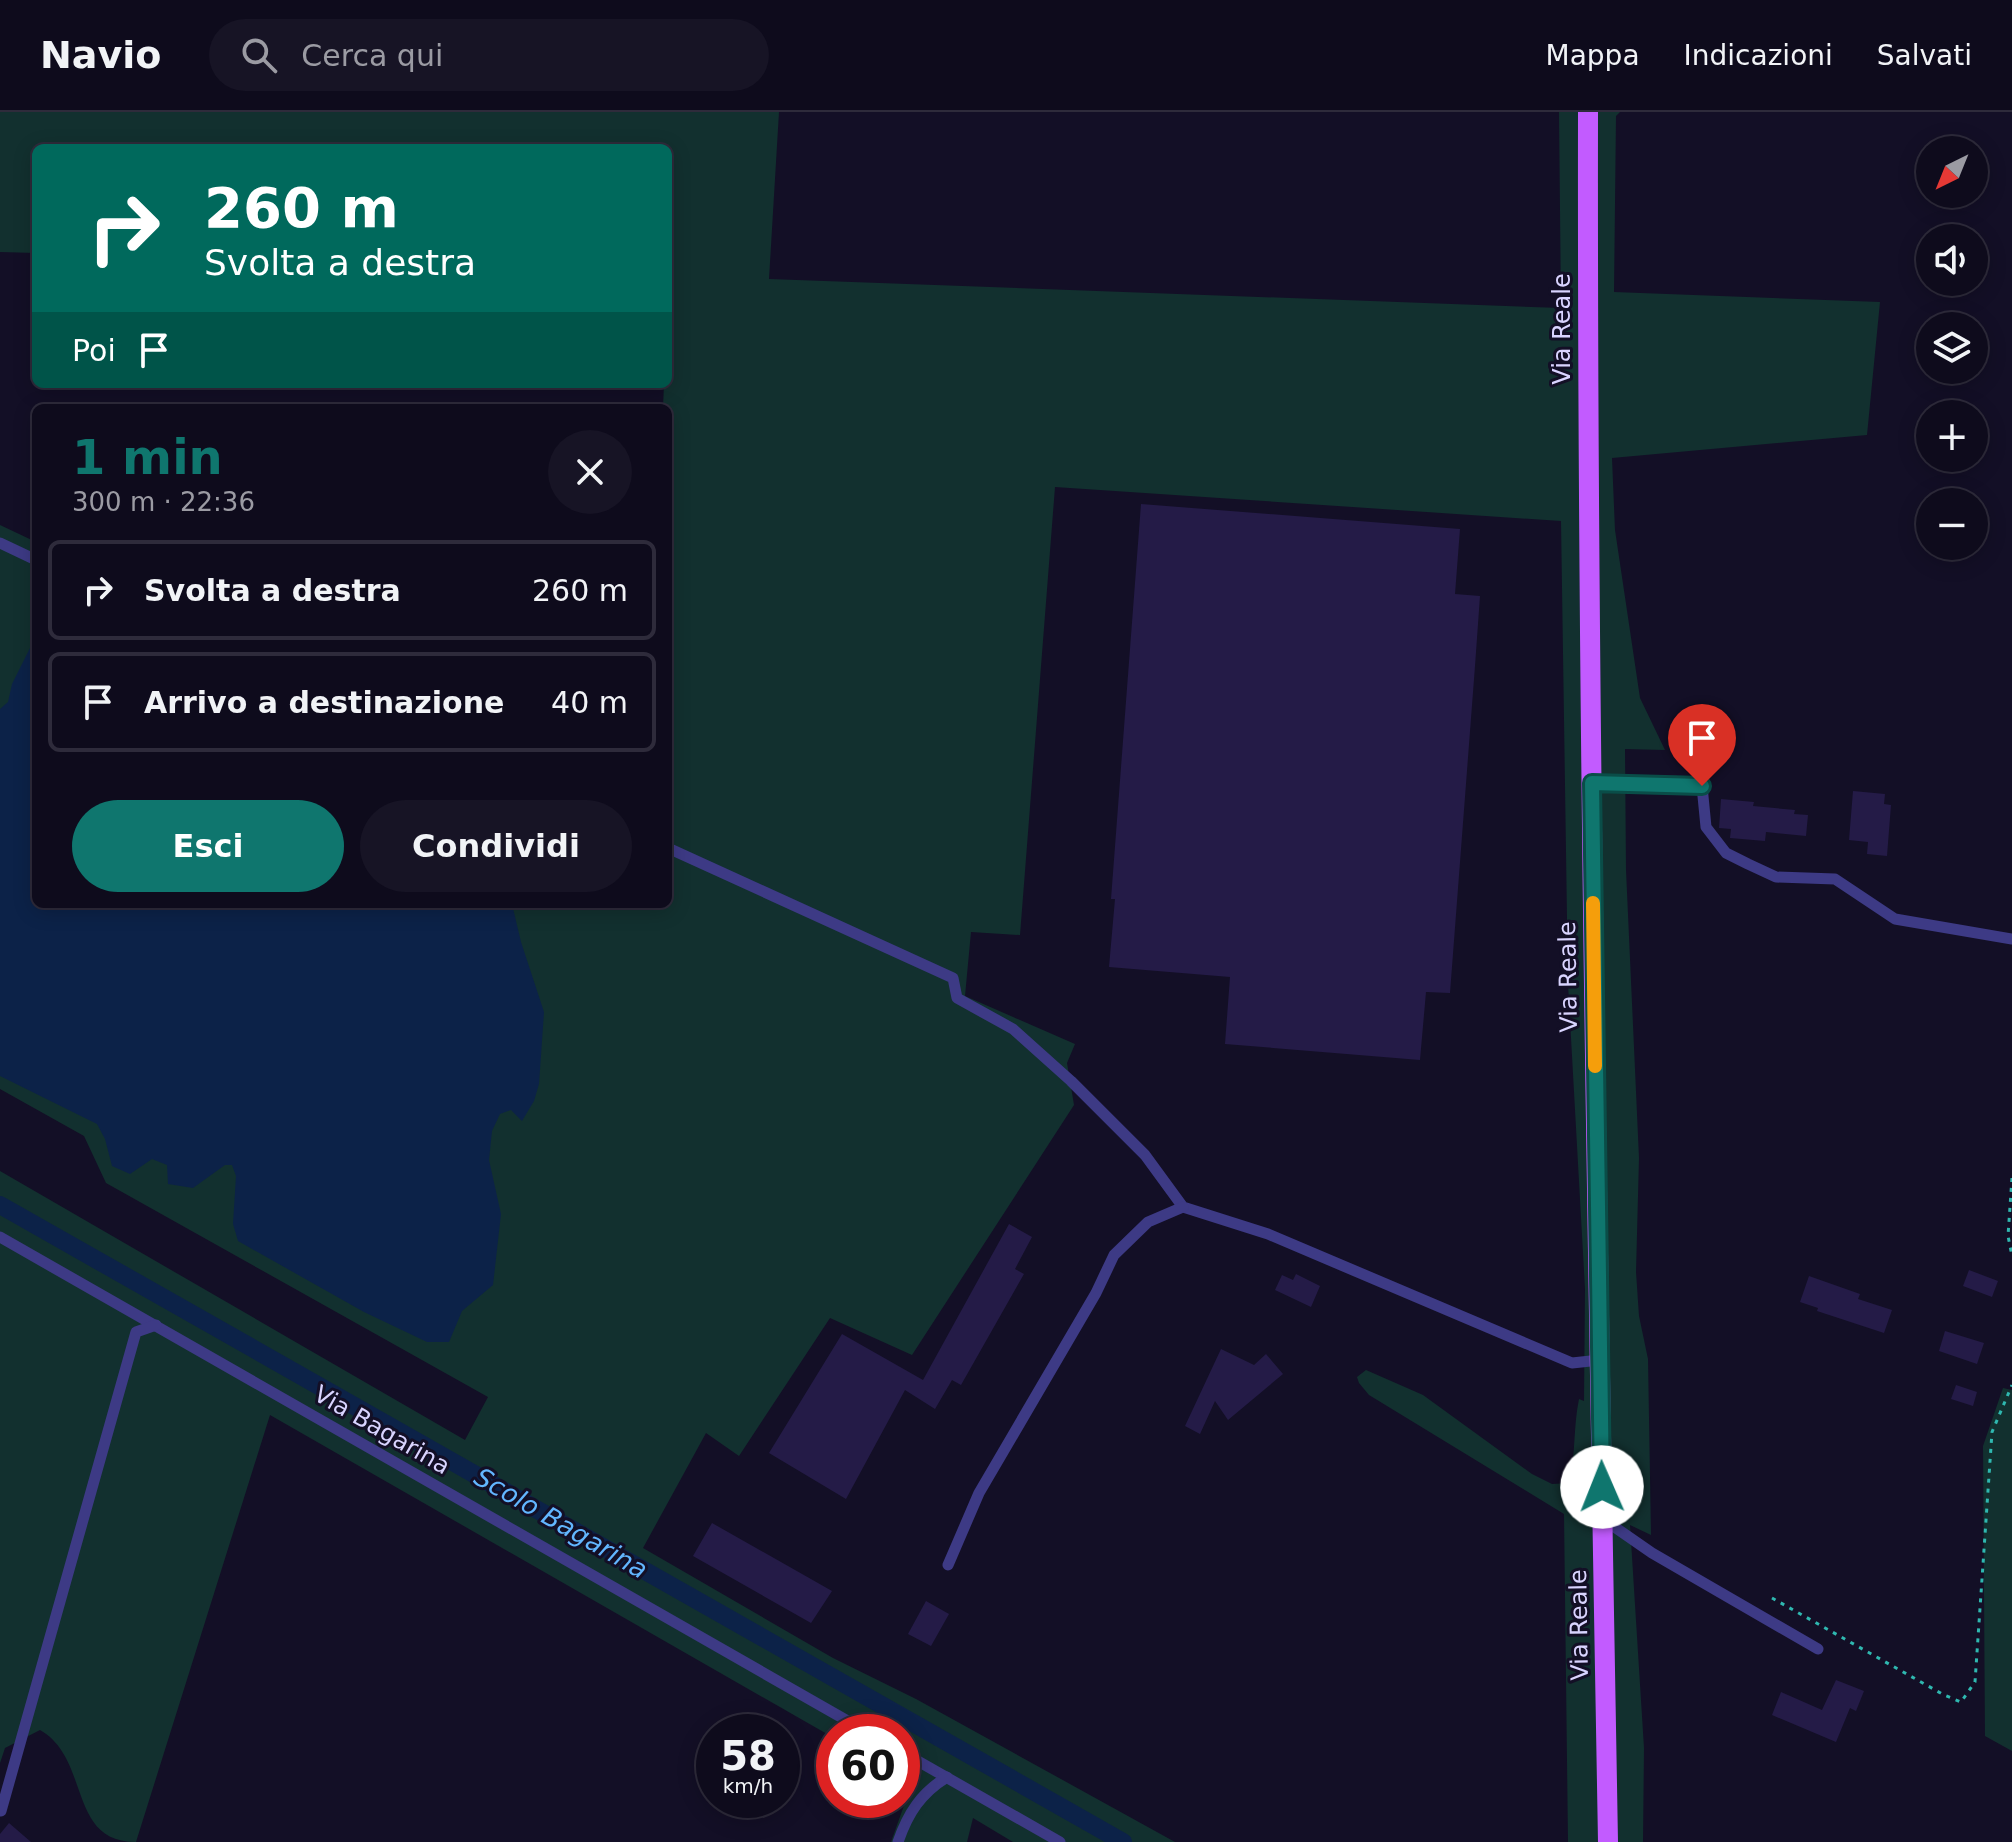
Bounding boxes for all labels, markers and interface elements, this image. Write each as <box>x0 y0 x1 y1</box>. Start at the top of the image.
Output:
search box <box>209 19 769 91</box>
text: Navio <box>40 33 161 77</box>
icon: search <box>237 33 281 77</box>
text: Cerca qui <box>301 38 443 73</box>
text: Mappa <box>1546 39 1640 72</box>
text: Indicazioni <box>1684 39 1833 72</box>
text: Salvati <box>1877 39 1972 72</box>
north arrow <box>1916 136 1988 208</box>
map controls <box>1916 136 1988 560</box>
text: 260 m <box>204 175 399 240</box>
icon: right <box>72 176 176 280</box>
button: sound <box>1916 224 1988 296</box>
text: Svolta a destra <box>204 242 476 283</box>
street label: Via Reale <box>1548 273 1576 385</box>
button: layers <box>1916 312 1988 384</box>
icon: arrive <box>132 328 176 372</box>
text: Poi <box>72 333 116 368</box>
button: + <box>1916 400 1988 472</box>
text: 1 min <box>72 429 223 485</box>
button: close <box>548 430 632 514</box>
text: 300 m · 22:36 <box>72 487 255 517</box>
button: − <box>1916 488 1988 560</box>
icon: right <box>76 568 120 612</box>
text: Svolta a destra <box>144 573 401 608</box>
text: 260 m <box>532 573 628 608</box>
icon: arrive <box>76 680 120 724</box>
text: Arrivo a destinazione <box>144 685 504 720</box>
text: 40 m <box>551 685 628 720</box>
pin <box>1668 704 1736 786</box>
icon: arrive <box>1680 716 1724 760</box>
button: Esci <box>72 800 344 892</box>
button: Condividi <box>360 800 632 892</box>
street label: Via Reale <box>1553 921 1583 1033</box>
street label: Via Bagarina <box>309 1380 455 1480</box>
position arrow <box>1560 1445 1644 1529</box>
water label: Scolo Bagarina <box>469 1461 653 1585</box>
street label: Via Reale <box>1564 1569 1594 1681</box>
speed limit sign: 60 <box>816 1714 920 1818</box>
text: 58 <box>720 1733 776 1779</box>
text: km/h <box>723 1774 773 1798</box>

